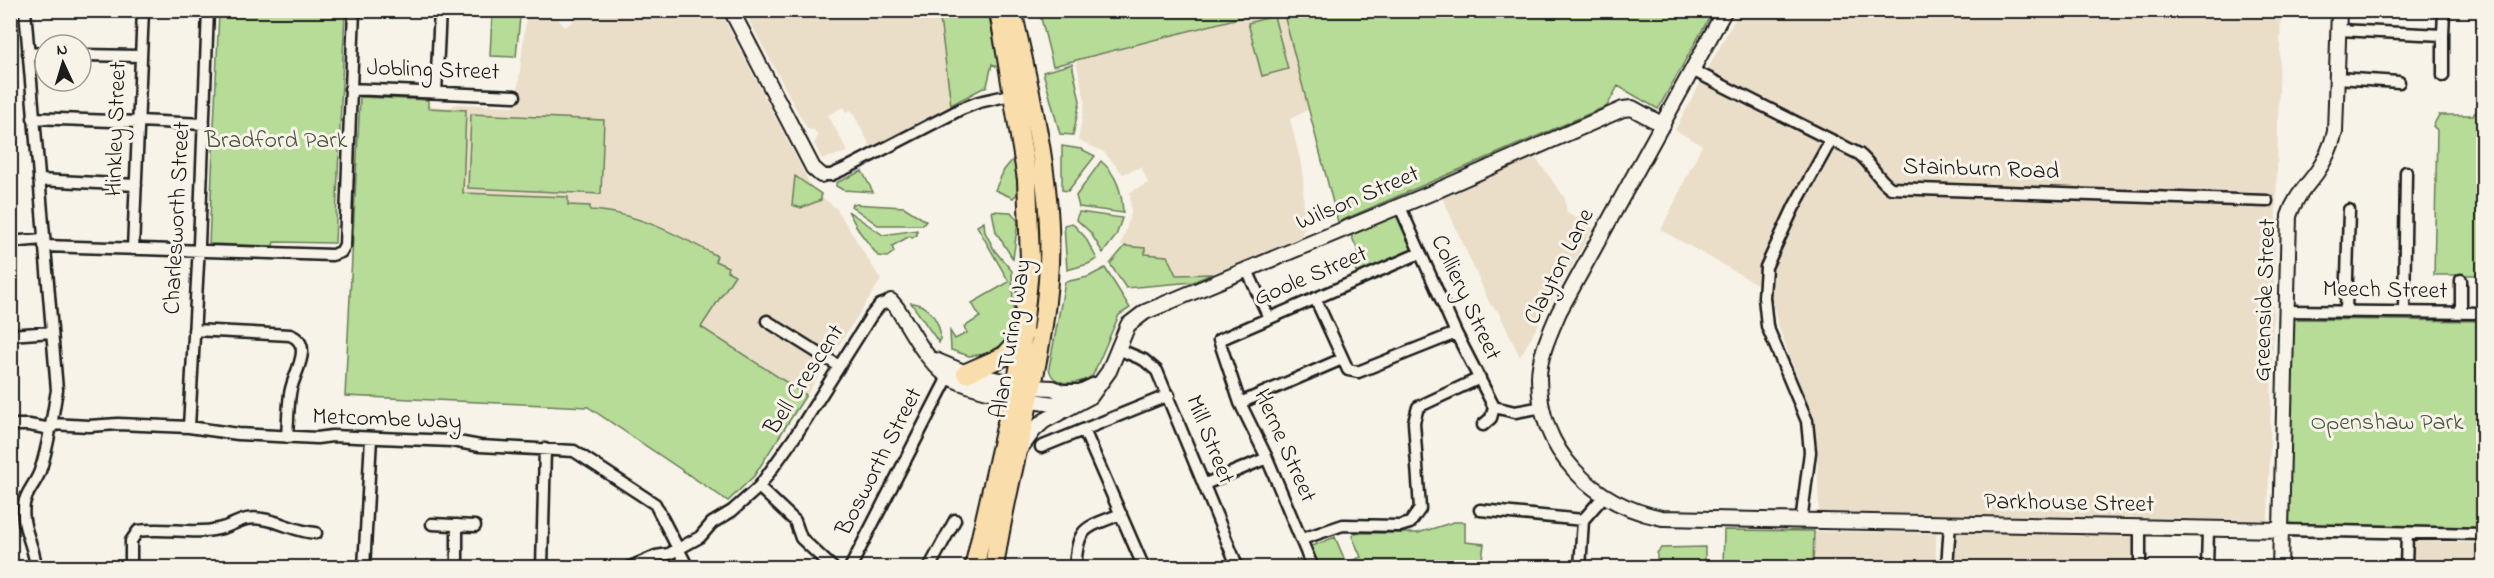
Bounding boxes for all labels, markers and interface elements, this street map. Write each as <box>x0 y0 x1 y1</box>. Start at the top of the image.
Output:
north arrow <box>33 33 93 93</box>
text: N <box>56 38 69 62</box>
street label: Jobling Street <box>366 51 500 91</box>
street label: Hinkley Street <box>97 61 138 197</box>
street label: Charlesworth Street <box>155 121 201 315</box>
park label: Bradford Park <box>204 124 348 159</box>
street label: Stainburn Road <box>1902 150 2060 190</box>
street label: Wilson Street <box>1291 157 1425 241</box>
street label: Clayton Lane <box>1516 203 1605 332</box>
street label: Greenside Street <box>2246 218 2286 382</box>
street label: Colliery Street <box>1420 229 1509 367</box>
street label: Goole Street <box>1249 237 1373 317</box>
street label: Alan Turing Way <box>982 257 1043 421</box>
street label: Meech Street <box>2322 272 2448 310</box>
street label: Bell Crescent <box>756 318 854 443</box>
street label: Bosworth Street <box>827 382 932 543</box>
street label: Herne Street <box>1243 384 1325 508</box>
street label: Mill Street <box>1175 390 1243 490</box>
street label: Metcombe Way <box>312 400 462 441</box>
park label: Openshaw Park <box>2310 406 2464 441</box>
street label: Parkhouse Street <box>1984 485 2154 523</box>

